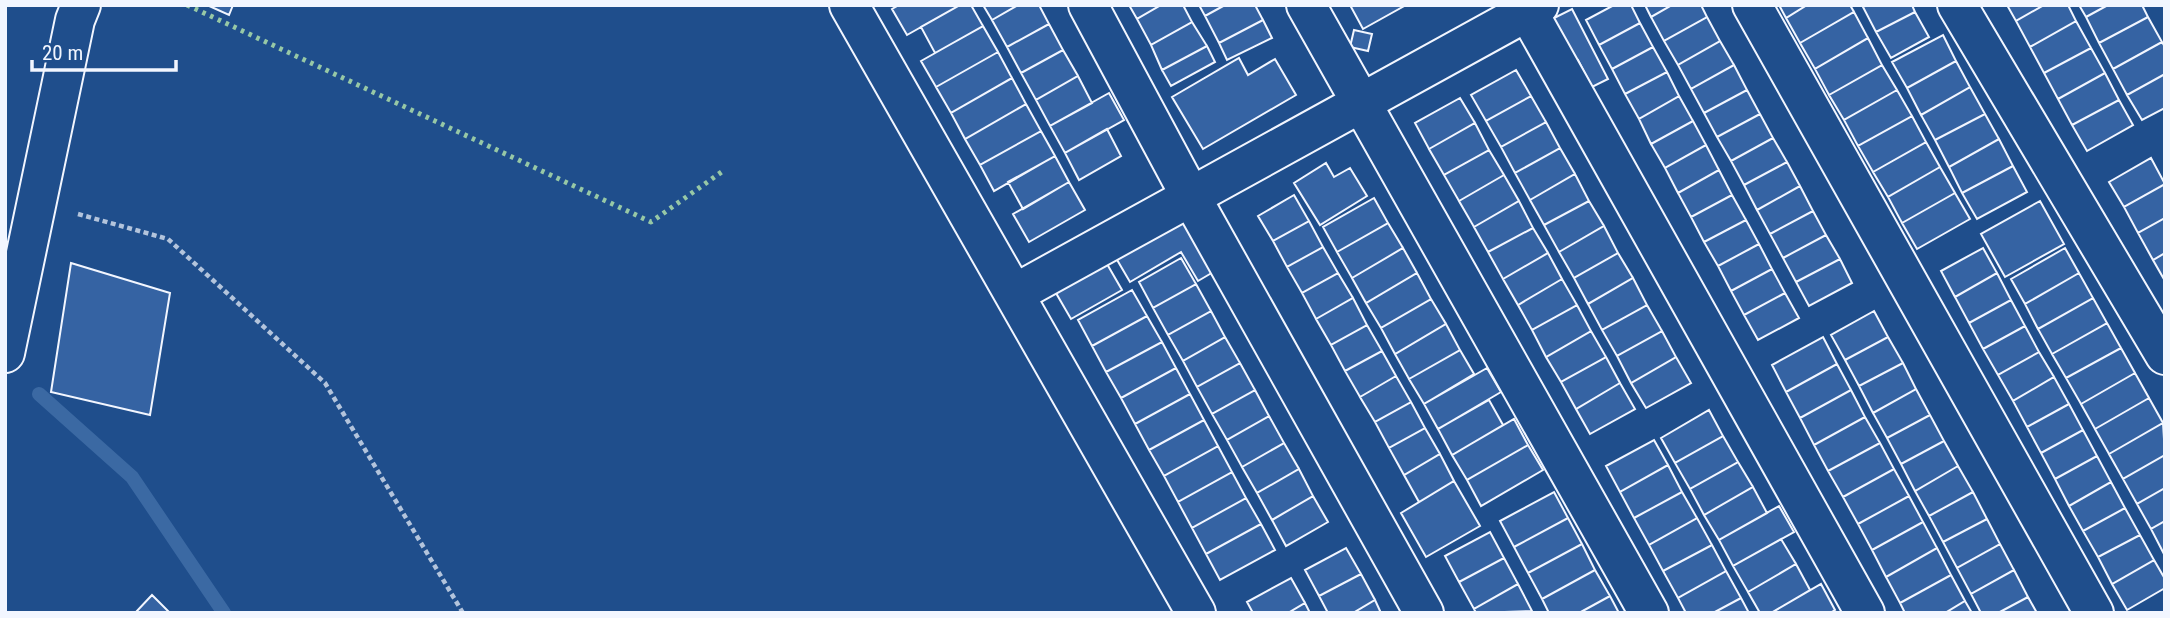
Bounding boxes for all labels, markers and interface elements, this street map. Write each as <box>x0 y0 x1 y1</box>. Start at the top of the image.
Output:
scale bar <box>32 28 175 72</box>
text: 20 m <box>42 41 83 65</box>

